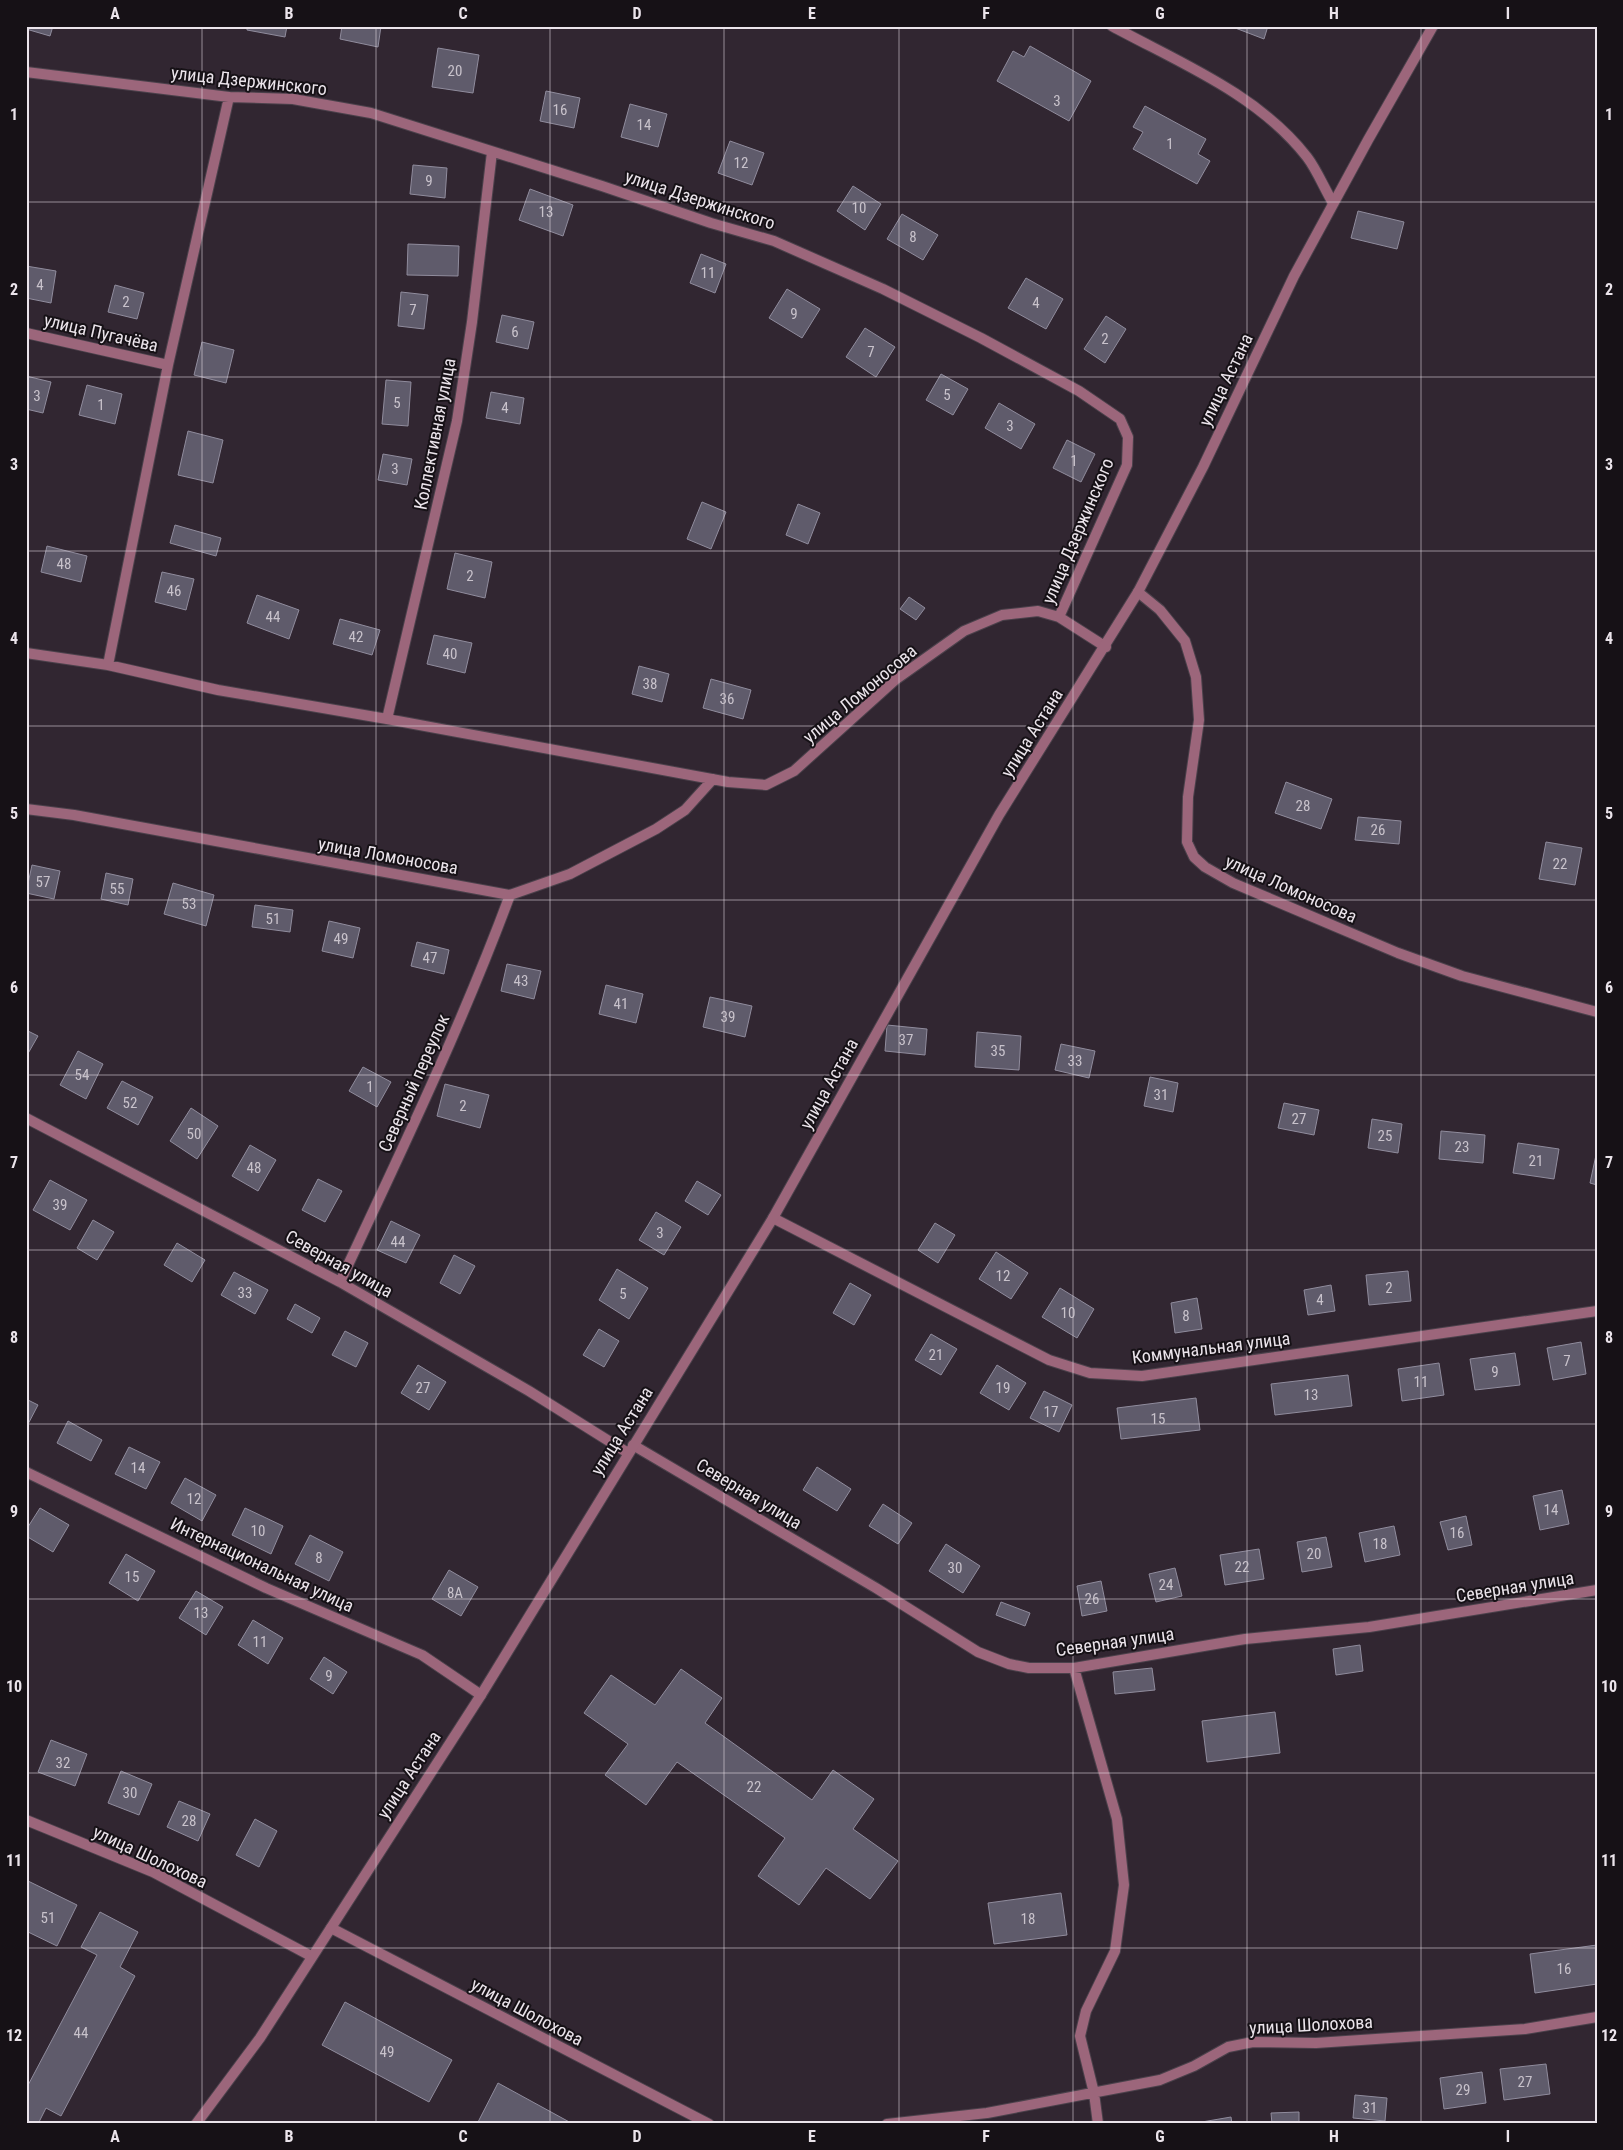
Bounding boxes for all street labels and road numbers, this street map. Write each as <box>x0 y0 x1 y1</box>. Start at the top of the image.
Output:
street label: улица Дзержинского <box>170 62 328 99</box>
street label: улица Дзержинского <box>623 165 778 234</box>
street label: улица Пугачёва <box>42 309 160 356</box>
street label: улица Астана <box>1194 330 1257 429</box>
street label: Коллективная улица <box>409 356 460 512</box>
street label: улица Дзержинского <box>1037 455 1118 607</box>
street label: улица Ломоносова <box>799 640 921 747</box>
street label: улица Астана <box>996 685 1067 781</box>
street label: улица Ломоносова <box>316 833 460 878</box>
street label: улица Ломоносова <box>1222 850 1360 927</box>
street label: Северный переулок <box>374 1010 453 1155</box>
street label: улица Астана <box>795 1035 862 1133</box>
street label: Северная улица <box>282 1225 396 1302</box>
street label: Коммунальная улица <box>1131 1327 1291 1368</box>
street label: улица Астана <box>586 1383 657 1479</box>
street label: Северная улица <box>693 1454 806 1533</box>
street label: Интернациональная улица <box>167 1513 357 1616</box>
street label: Северная улица <box>1454 1567 1575 1606</box>
street label: Северная улица <box>1054 1623 1175 1660</box>
street label: улица Астана <box>372 1727 445 1823</box>
street label: улица Шолохова <box>90 1821 211 1892</box>
street label: улица Шолохова <box>468 1973 587 2050</box>
street label: улица Шолохова <box>1249 2011 1373 2038</box>

